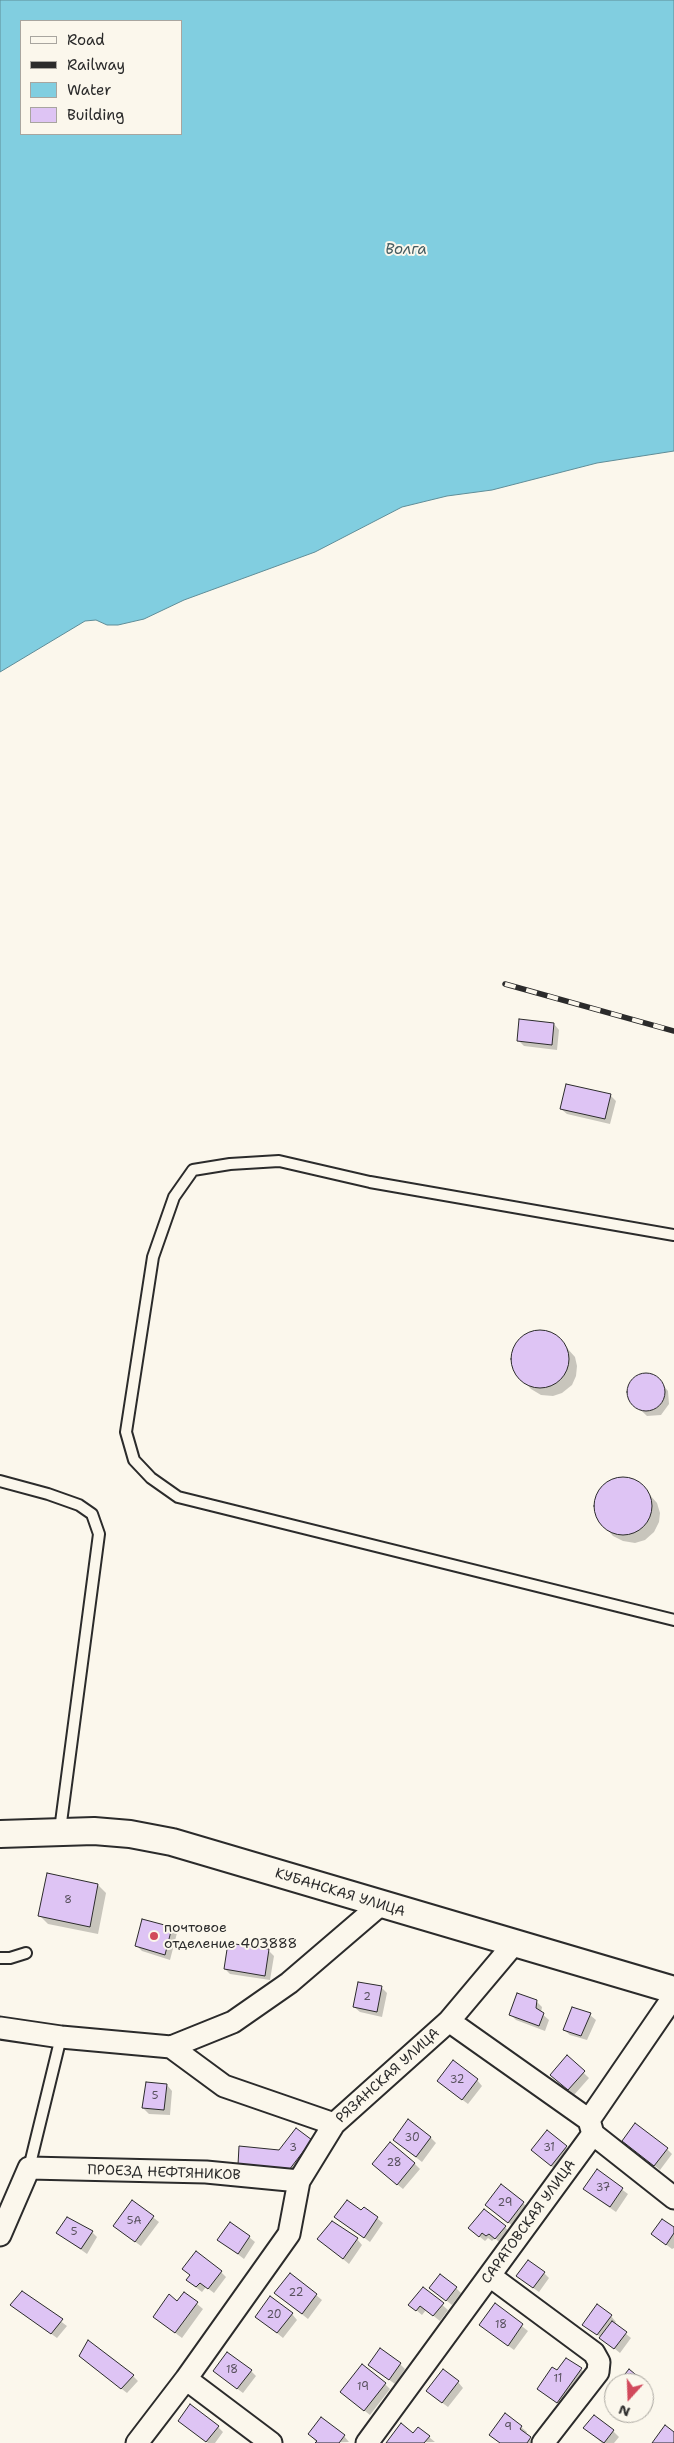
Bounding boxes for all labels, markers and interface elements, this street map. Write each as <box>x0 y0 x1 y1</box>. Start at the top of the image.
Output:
legend <box>20 20 182 135</box>
text: Road <box>67 30 105 50</box>
text: Railway <box>67 55 125 75</box>
text: Water <box>67 80 111 100</box>
text: Building <box>67 105 124 125</box>
water label: Волга <box>385 241 427 259</box>
street label: КУБАНСКАЯ УЛИЦА <box>273 1865 407 1921</box>
house number: 8 <box>64 1893 72 1907</box>
place label: почтовое отделение 403888 <box>164 1920 297 1952</box>
marker: почтовое отделение 403888 <box>148 1930 160 1942</box>
house number: 2 <box>363 1990 371 2004</box>
street label: РЯЗАНСКАЯ УЛИЦА <box>333 2025 443 2127</box>
house number: 32 <box>450 2073 464 2087</box>
house number: 5 <box>152 2089 158 2103</box>
house number: 30 <box>404 2131 420 2145</box>
house number: 3 <box>289 2141 297 2155</box>
house number: 31 <box>543 2141 555 2155</box>
house number: 28 <box>386 2156 402 2170</box>
street label: САРАТОВСКАЯ УЛИЦА <box>478 2157 580 2287</box>
street label: ПРОЕЗД НЕФТЯНИКОВ <box>87 2162 241 2184</box>
house number: 37 <box>596 2181 610 2195</box>
house number: 29 <box>498 2196 512 2210</box>
house number: 5А <box>127 2214 141 2228</box>
house number: 5 <box>71 2225 77 2239</box>
house number: 22 <box>289 2286 303 2300</box>
house number: 20 <box>266 2308 282 2322</box>
house number: 18 <box>495 2318 507 2332</box>
house number: 18 <box>226 2363 238 2377</box>
house number: 11 <box>554 2372 562 2386</box>
north arrow <box>604 2373 654 2423</box>
house number: 19 <box>357 2380 369 2394</box>
text: N <box>616 2401 633 2422</box>
house number: 9 <box>504 2420 512 2434</box>

